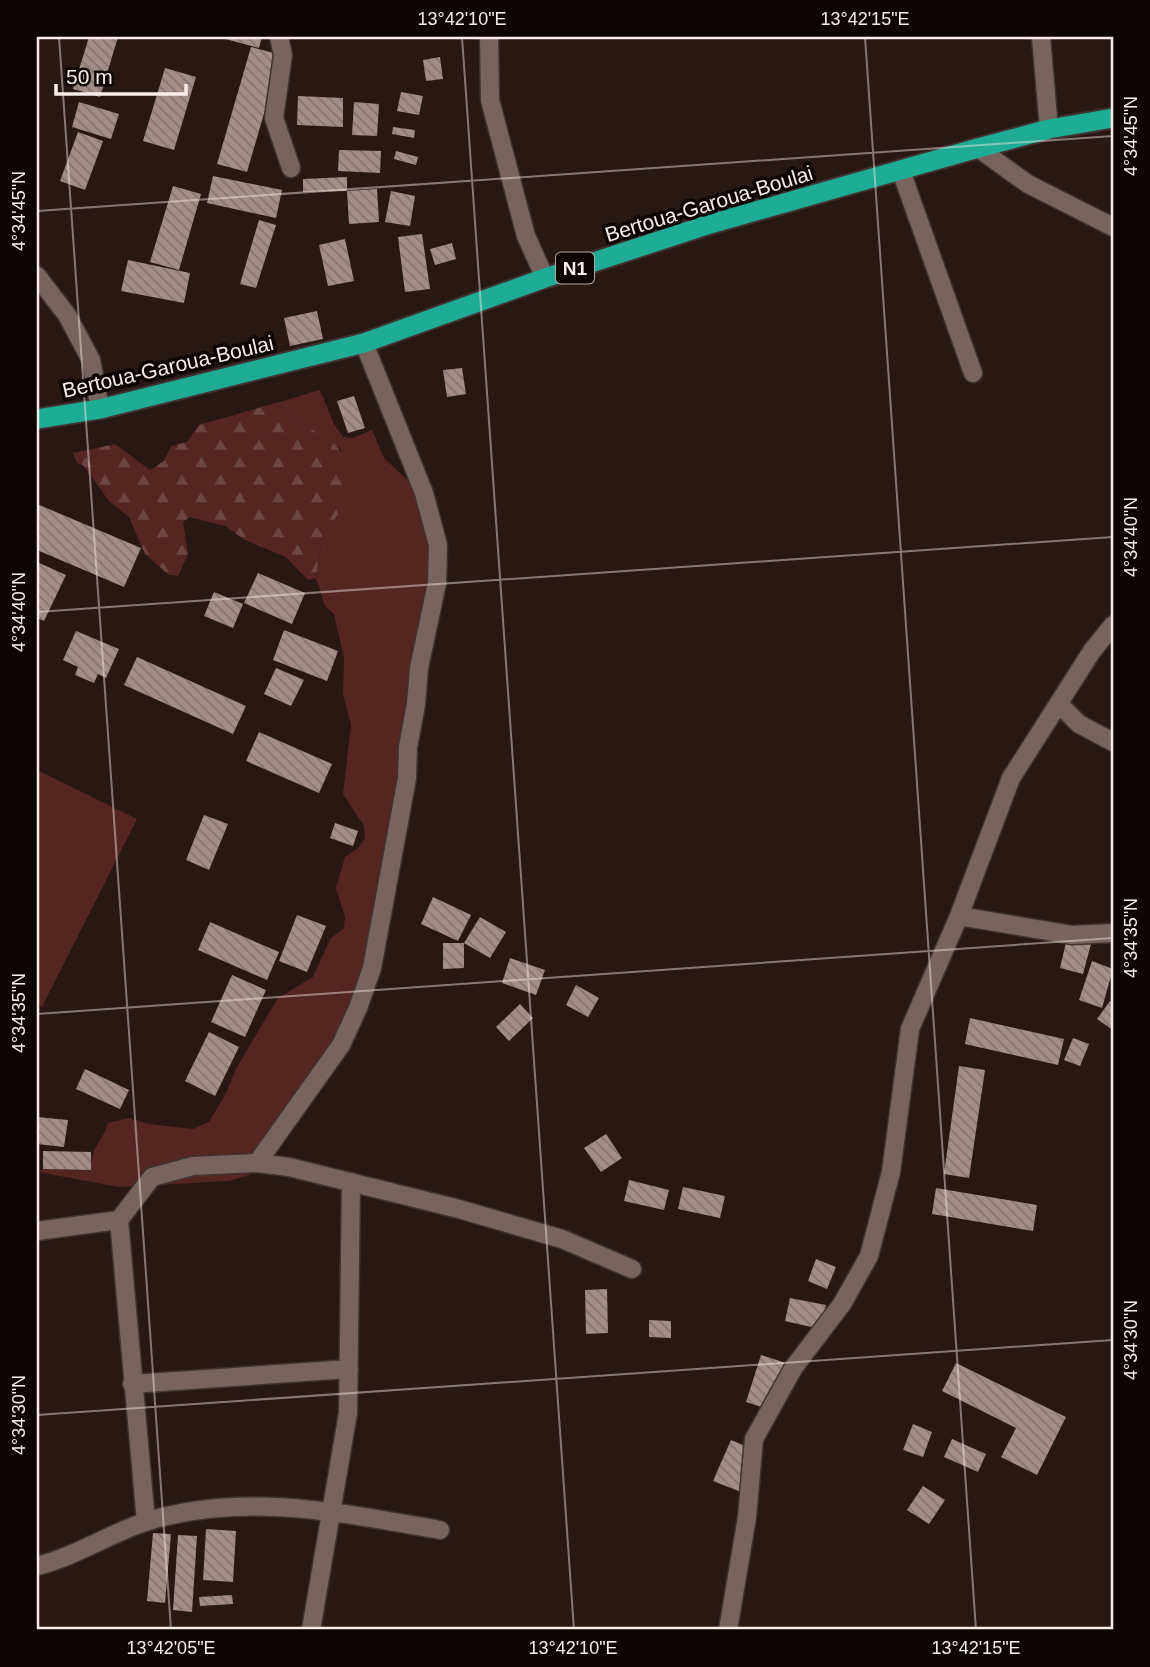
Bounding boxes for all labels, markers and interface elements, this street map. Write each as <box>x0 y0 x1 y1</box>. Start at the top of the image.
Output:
text: 13°42'10"E <box>417 9 507 29</box>
text: 13°42'15"E <box>820 9 910 29</box>
scale bar <box>56 52 186 96</box>
text: 50 m <box>66 65 113 88</box>
text: 4°34'45"N <box>1121 96 1141 176</box>
street label: Bertoua-Garoua-Boulai <box>602 161 815 246</box>
text: 4°34'45"N <box>9 171 29 251</box>
road number: N1 <box>556 252 594 284</box>
street label: Bertoua-Garoua-Boulai <box>60 331 276 402</box>
text: 4°34'40"N <box>1121 497 1141 577</box>
text: 4°34'40"N <box>9 572 29 652</box>
text: 4°34'35"N <box>1121 898 1141 978</box>
text: 4°34'35"N <box>9 973 29 1053</box>
text: 4°34'30"N <box>1121 1300 1141 1380</box>
text: 4°34'30"N <box>9 1375 29 1455</box>
text: 13°42'05"E <box>126 1638 216 1658</box>
text: 13°42'10"E <box>528 1638 618 1658</box>
text: 13°42'15"E <box>931 1638 1021 1658</box>

